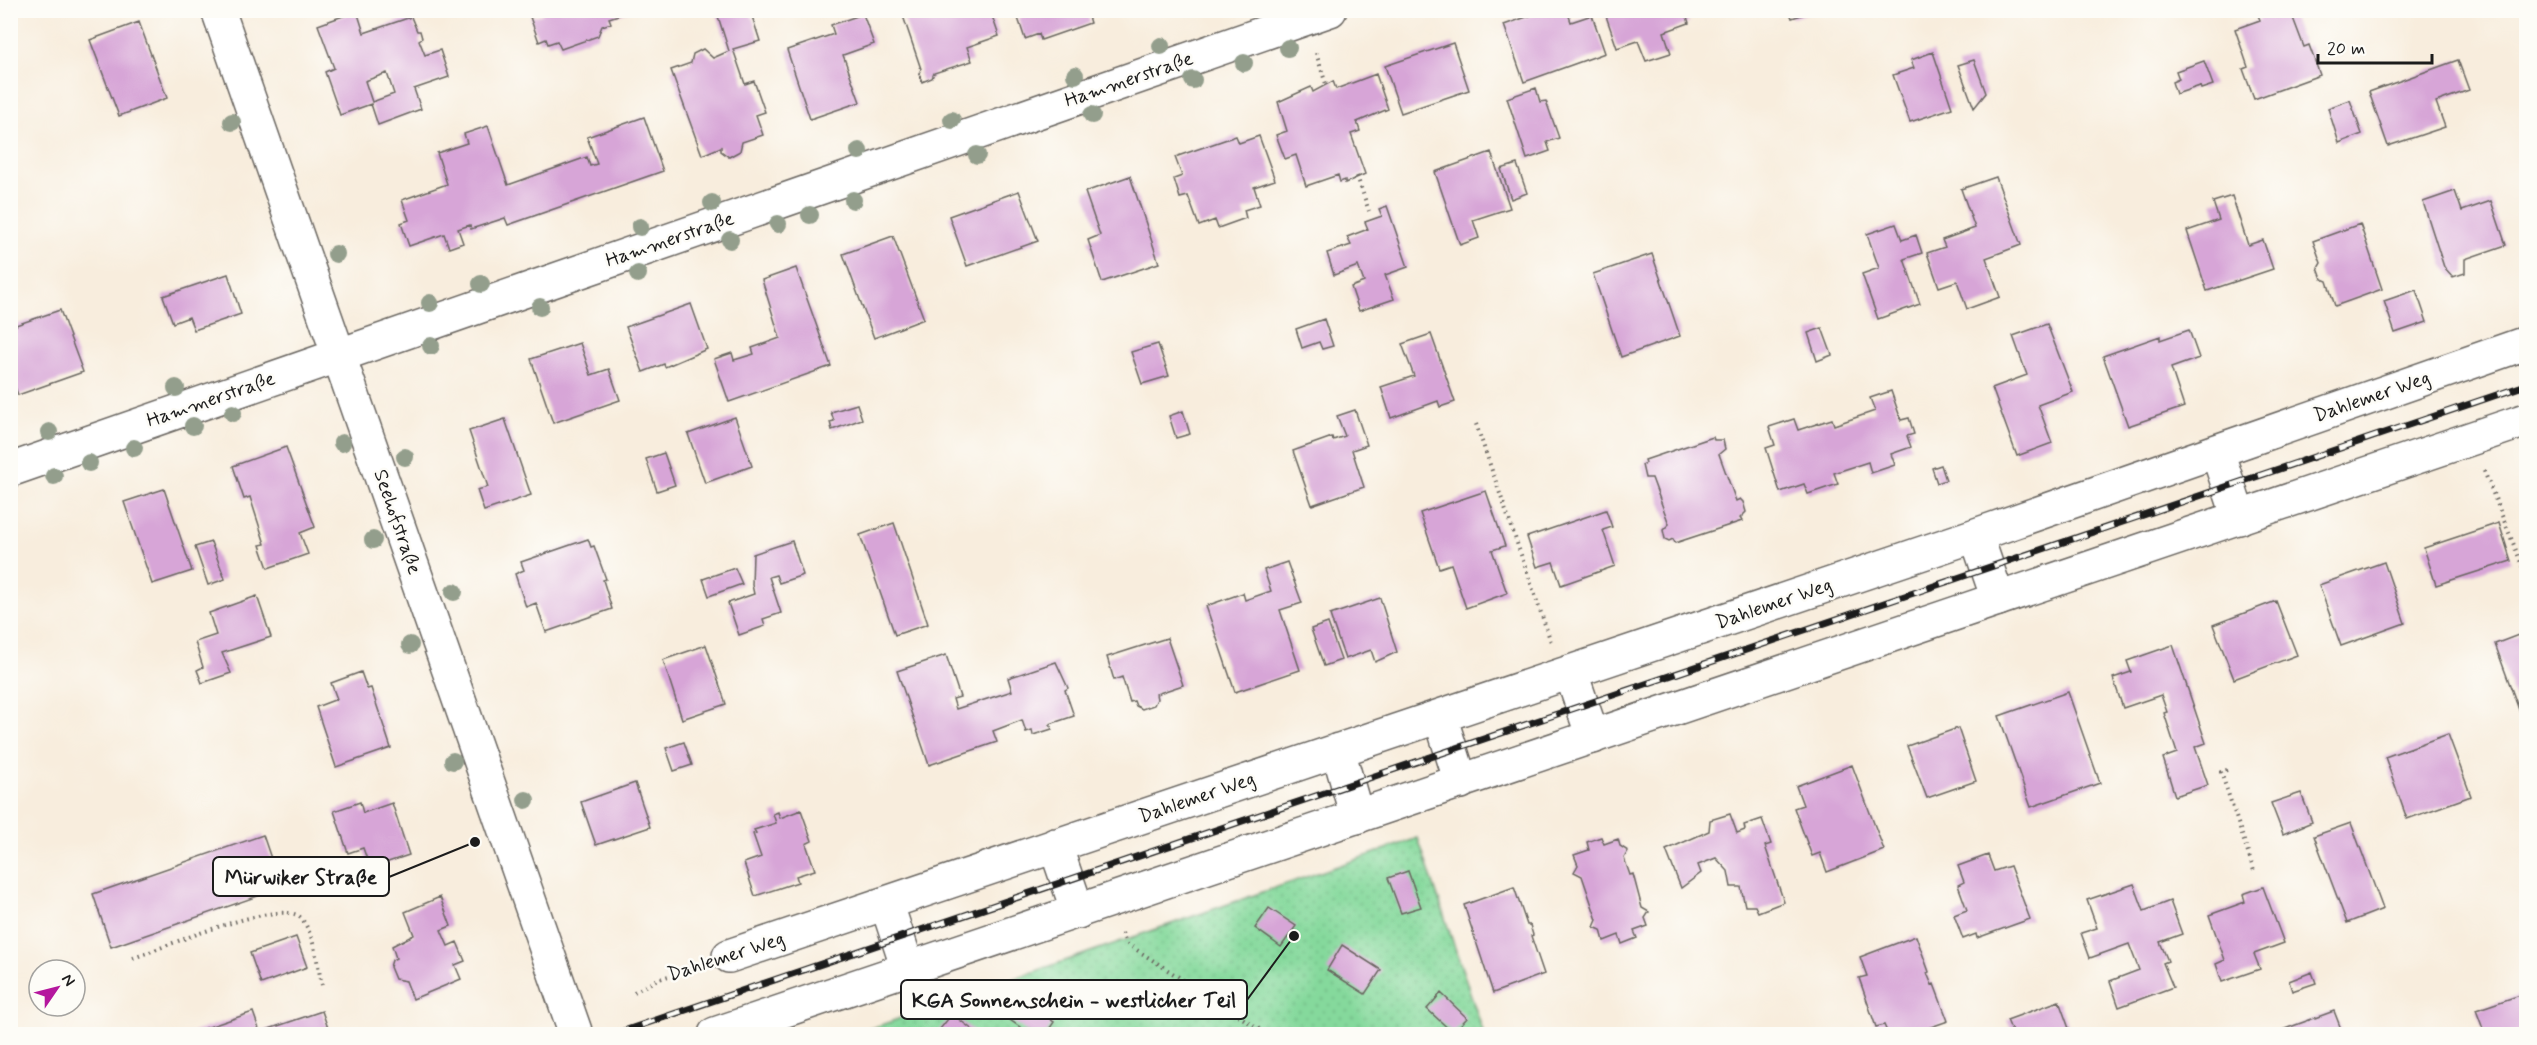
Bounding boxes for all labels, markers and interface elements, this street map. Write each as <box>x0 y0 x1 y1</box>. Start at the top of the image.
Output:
scale bar <box>2318 27 2432 65</box>
text: 20 m <box>2327 37 2365 61</box>
street label: Hammerstraße <box>1061 45 1197 115</box>
street label: Hammerstraße <box>602 205 738 275</box>
street label: Dahlemer Weg <box>2310 364 2434 430</box>
street label: Hammerstraße <box>143 365 279 435</box>
street label: Seehofstraße <box>366 466 428 578</box>
street label: Dahlemer Weg <box>1712 571 1836 637</box>
street label: Dahlemer Weg <box>1135 765 1259 831</box>
callout: Mürwiker Straße <box>213 857 389 896</box>
text: Mürwiker Straße <box>225 864 378 892</box>
street label: Dahlemer Weg <box>664 925 788 989</box>
north arrow <box>27 958 87 1018</box>
text: N <box>56 970 80 991</box>
callout: KGA Sonnenschein - westlicher Teil <box>901 980 1247 1019</box>
text: KGA Sonnenschein - westlicher Teil <box>912 987 1236 1015</box>

